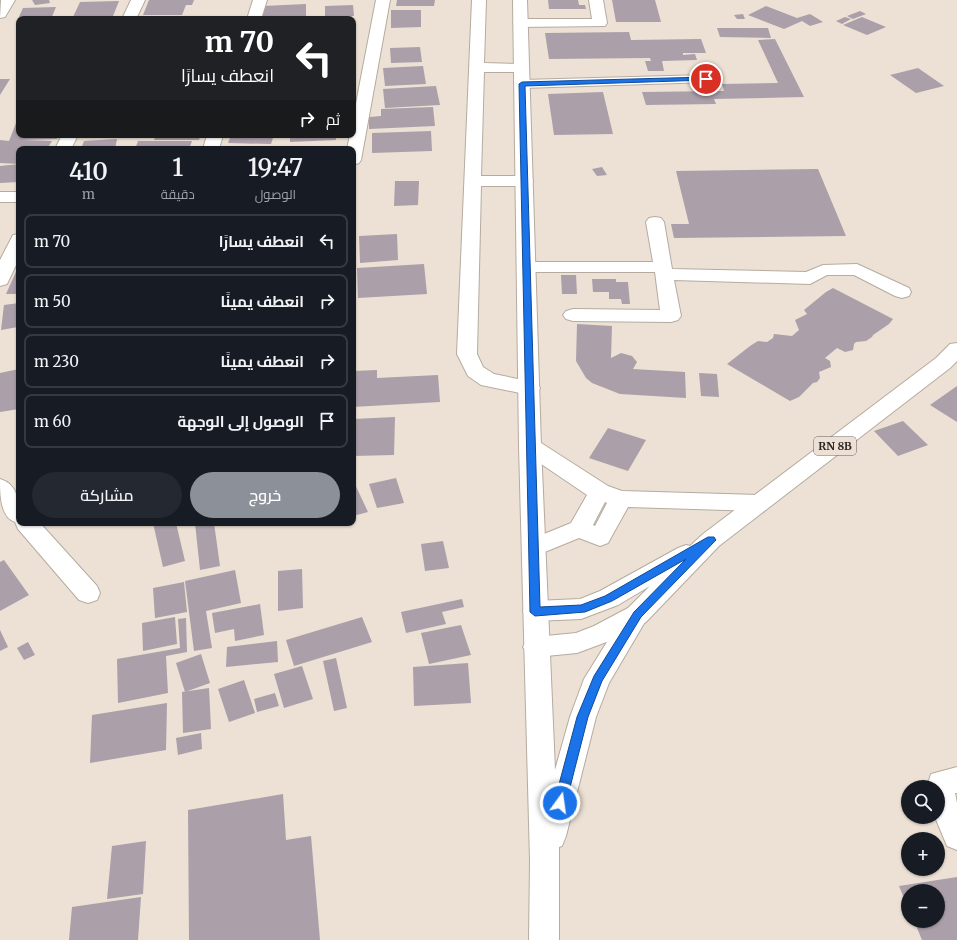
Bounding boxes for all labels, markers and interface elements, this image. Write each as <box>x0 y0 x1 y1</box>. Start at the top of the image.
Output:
text: 70 m <box>205 24 274 60</box>
icon: left <box>288 32 340 84</box>
pin <box>689 62 723 96</box>
text: انعطف يسارًا <box>181 64 274 87</box>
icon: arrive <box>695 68 717 90</box>
icon: right <box>296 108 318 130</box>
text: ثم <box>326 110 340 129</box>
text: 1 <box>172 152 183 183</box>
text: 19:47 <box>248 152 303 183</box>
text: 410 <box>69 156 108 187</box>
text: m <box>82 186 95 203</box>
text: دقيقة <box>161 186 195 203</box>
text: الوصول <box>255 186 296 203</box>
icon: left <box>316 230 338 252</box>
text: 70 m <box>34 232 70 251</box>
text: انعطف يسارًا <box>219 232 304 251</box>
icon: right <box>316 290 338 312</box>
text: 50 m <box>34 292 71 311</box>
text: انعطف يمينًا <box>220 292 304 311</box>
icon: right <box>316 350 338 372</box>
text: 230 m <box>34 352 79 371</box>
text: انعطف يمينًا <box>220 352 304 371</box>
icon: arrive <box>316 410 338 432</box>
text: 60 m <box>34 412 71 431</box>
text: الوصول إلى الوجهة <box>177 412 304 431</box>
road number: RN 8B <box>814 437 856 455</box>
button: مشاركة <box>32 472 182 518</box>
button: خروج <box>190 472 340 518</box>
map controls <box>901 780 945 928</box>
button: search <box>901 780 945 824</box>
position arrow <box>539 782 581 824</box>
button: + <box>901 832 945 876</box>
button: − <box>901 884 945 928</box>

